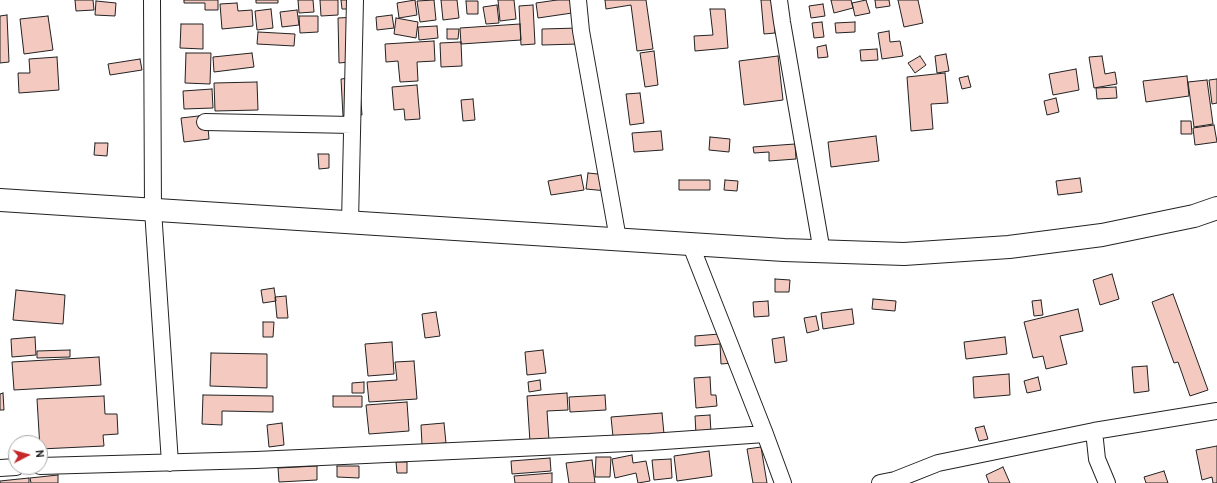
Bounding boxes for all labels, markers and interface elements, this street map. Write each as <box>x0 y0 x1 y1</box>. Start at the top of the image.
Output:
north arrow <box>8 435 48 475</box>
text: N <box>32 449 46 459</box>

